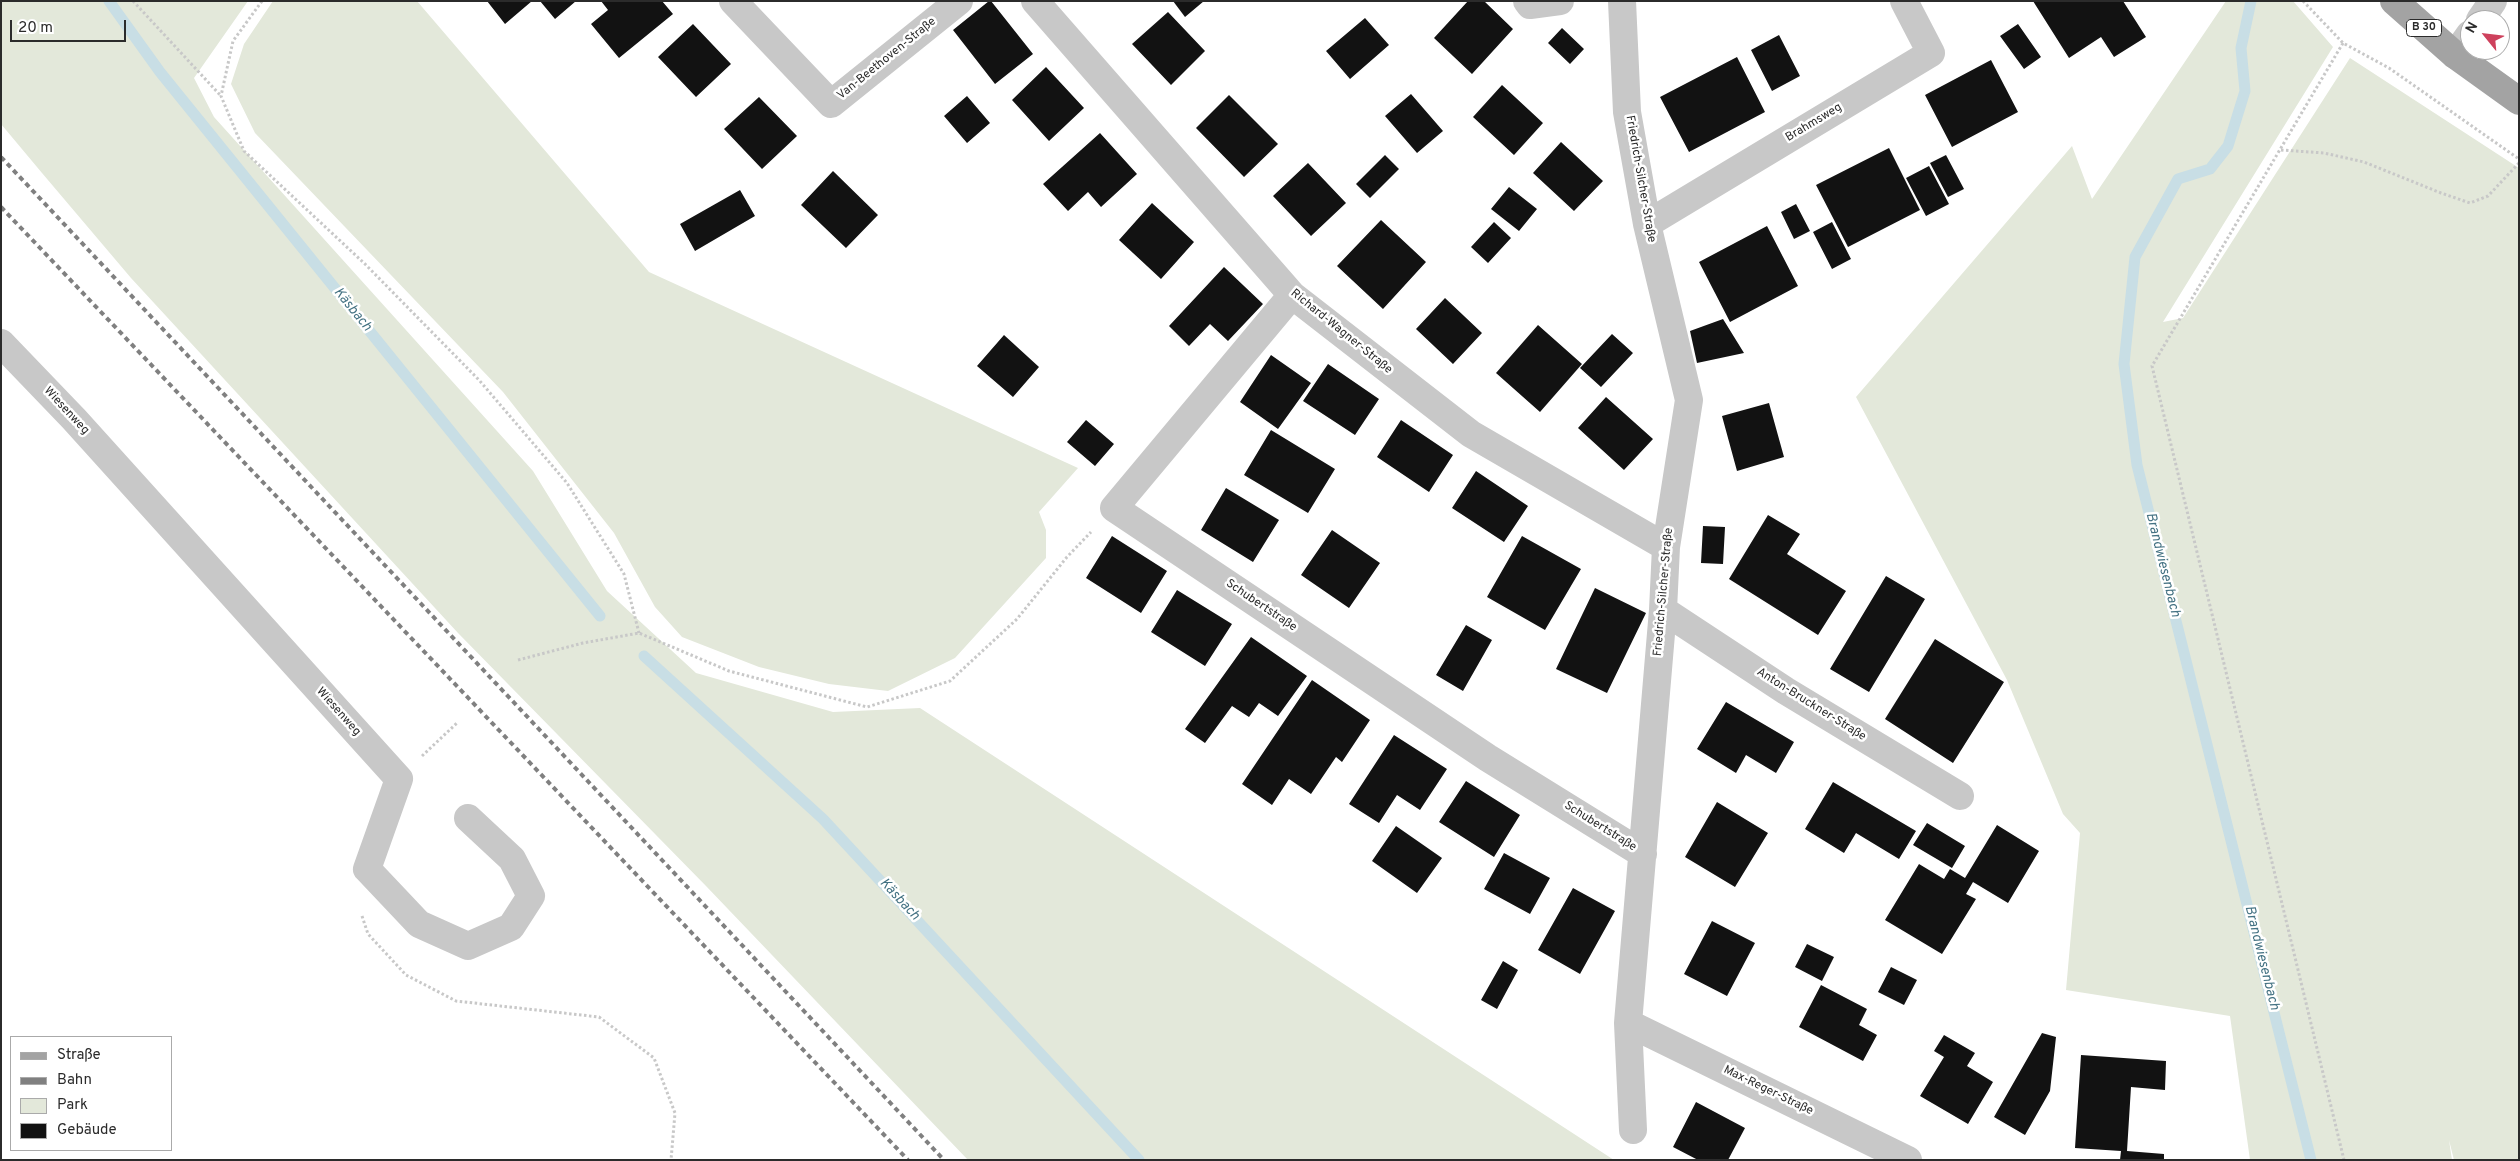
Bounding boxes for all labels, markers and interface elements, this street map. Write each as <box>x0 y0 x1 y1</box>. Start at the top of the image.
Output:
scale bar <box>12 10 129 42</box>
north arrow <box>2460 10 2510 60</box>
street label: Van-Beethoven-Straße <box>835 15 939 103</box>
text: 20 m <box>18 19 53 38</box>
road number: B 30 <box>2406 19 2442 36</box>
text: N <box>2462 19 2482 36</box>
street label: Brahmsweg <box>1783 101 1845 145</box>
street label: Friedrich-Silcher-Straße <box>1622 114 1658 244</box>
water label: Käsbach <box>329 285 375 335</box>
street label: Richard-Wagner-Straße <box>1287 287 1395 377</box>
street label: Wiesenweg <box>40 384 92 438</box>
water label: Brandwiesenbach <box>2141 511 2183 619</box>
street label: Friedrich-Silcher-Straße <box>1651 527 1677 657</box>
street label: Schubertstraße <box>1223 577 1299 635</box>
street label: Anton-Bruckner-Straße <box>1754 665 1868 745</box>
street label: Wiesenweg <box>313 685 363 739</box>
street label: Schubertstraße <box>1561 799 1639 855</box>
water label: Käsbach <box>875 875 923 925</box>
water label: Brandwiesenbach <box>2240 904 2282 1012</box>
legend <box>10 1036 172 1151</box>
text: Straße <box>57 1046 101 1065</box>
street label: Max-Reger-Straße <box>1721 1063 1815 1119</box>
text: Bahn <box>57 1071 92 1090</box>
text: Park <box>57 1096 88 1115</box>
text: Gebäude <box>57 1121 117 1140</box>

